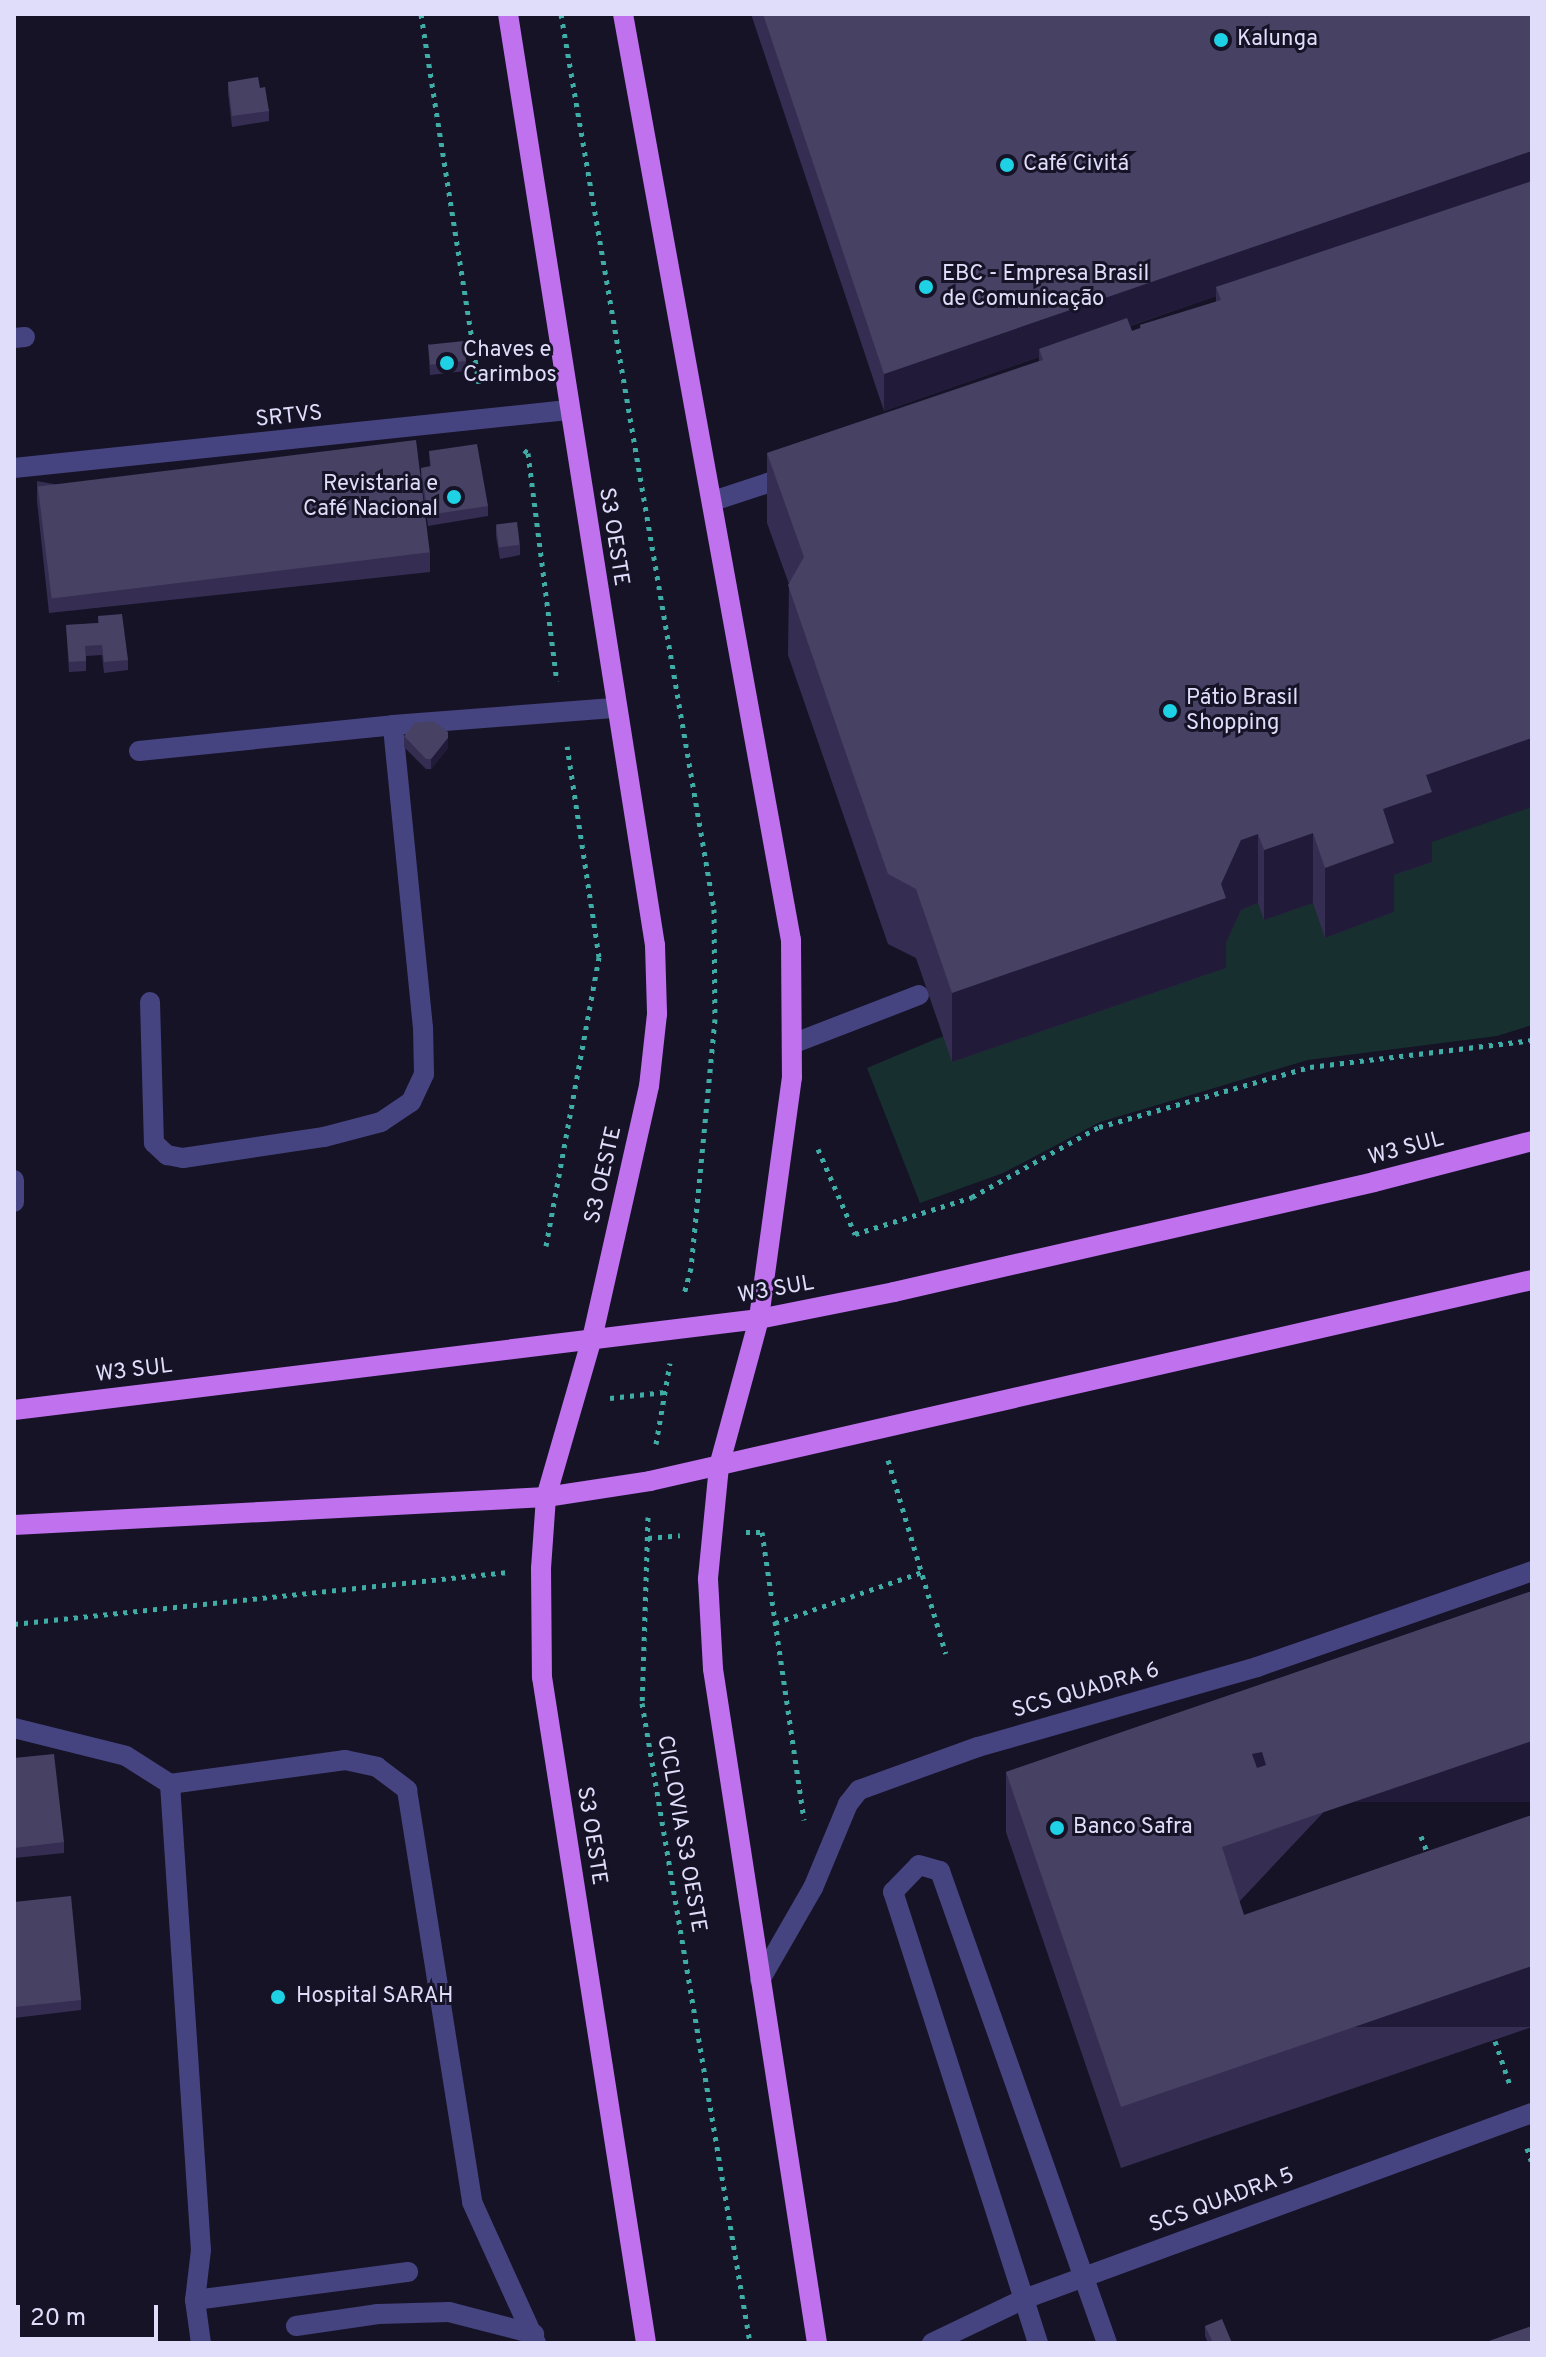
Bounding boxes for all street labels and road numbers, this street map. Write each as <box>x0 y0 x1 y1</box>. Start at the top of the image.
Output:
street label: SRTVS <box>254 400 324 434</box>
street label: S3 OESTE <box>592 486 634 588</box>
street label: S3 OESTE <box>580 1124 628 1226</box>
street label: W3 SUL <box>1365 1126 1447 1172</box>
street label: W3 SUL <box>736 1270 816 1310</box>
street label: W3 SUL <box>94 1353 174 1389</box>
street label: SCS QUADRA 6 <box>1009 1657 1163 1725</box>
street label: CICLOVIA S3 OESTE <box>651 1733 711 1935</box>
street label: S3 OESTE <box>570 1785 612 1887</box>
street label: SCS QUADRA 5 <box>1145 2162 1299 2240</box>

